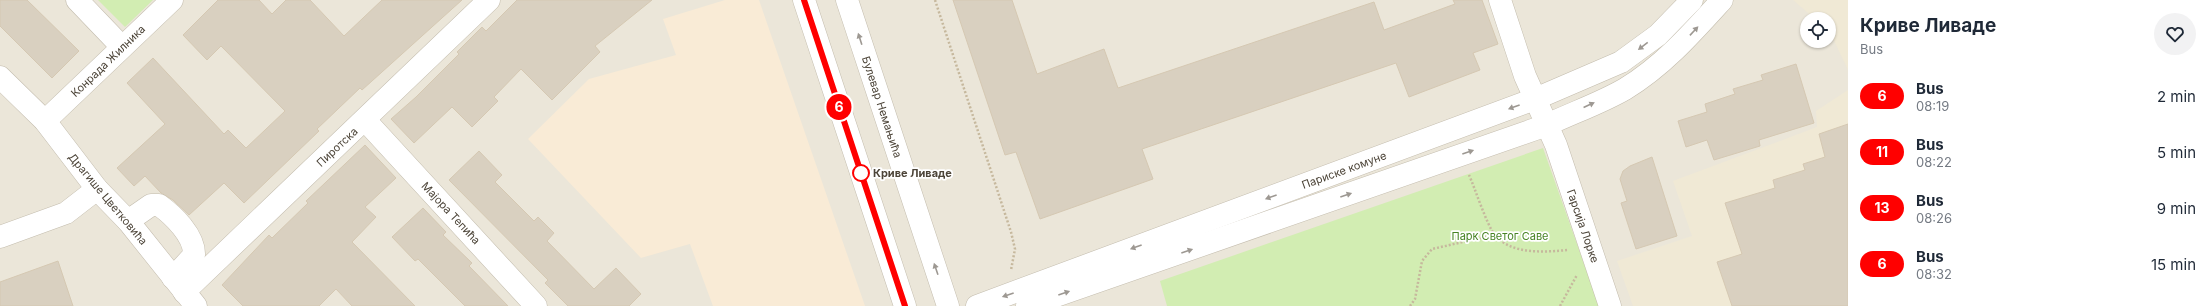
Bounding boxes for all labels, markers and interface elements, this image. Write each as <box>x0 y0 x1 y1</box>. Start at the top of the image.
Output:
map controls <box>1800 12 1836 48</box>
button: locate <box>1800 12 1836 48</box>
button: heart <box>2154 13 2196 55</box>
text: Криве Ливаде <box>1860 14 1996 37</box>
street label: Конрада Жилника <box>68 22 148 100</box>
one-way arrow <box>1689 26 1699 36</box>
one-way arrow <box>857 33 863 45</box>
text: Bus <box>1860 41 1883 57</box>
one-way arrow <box>1638 42 1649 50</box>
street label: Булевар Немањића <box>859 54 905 160</box>
text: Bus <box>1916 79 1944 98</box>
text: 6 <box>1877 87 1887 104</box>
text: 2 min <box>2157 87 2196 106</box>
line badge: 6 <box>826 94 852 120</box>
text: 6 <box>834 98 844 115</box>
text: 08:19 <box>1916 98 1949 114</box>
one-way arrow <box>1584 102 1596 108</box>
one-way arrow <box>1507 104 1519 110</box>
street label: Пиротска <box>313 124 361 170</box>
text: Bus <box>1916 135 1944 154</box>
text: 11 <box>1876 143 1888 160</box>
text: 5 min <box>2157 143 2196 162</box>
street label: Париске комуне <box>1300 148 1388 192</box>
one-way arrow <box>1463 149 1475 155</box>
street label: Драгише Цветковића <box>65 150 151 248</box>
text: 08:22 <box>1916 154 1952 170</box>
marker: Криве Ливаде <box>852 164 870 182</box>
place label: Криве Ливаде <box>873 166 952 180</box>
street label: Мајора Тепића <box>419 179 483 247</box>
street label: Гарсија Лорке <box>1564 187 1602 265</box>
text: Bus <box>1916 191 1944 210</box>
one-way arrow <box>1340 192 1352 198</box>
one-way arrow <box>1265 195 1277 201</box>
text: 13 <box>1874 199 1890 216</box>
text: 9 min <box>2157 199 2196 218</box>
text: 08:26 <box>1916 210 1952 226</box>
park label: Парк Светог Саве <box>1451 229 1549 243</box>
one-way arrow <box>1130 245 1142 251</box>
one-way arrow <box>1181 247 1193 253</box>
text: Bus <box>1916 247 1944 266</box>
text: 6 <box>1877 255 1887 272</box>
text: 15 min <box>2151 255 2196 274</box>
one-way arrow <box>933 263 939 275</box>
text: 08:32 <box>1916 266 1952 282</box>
one-way arrow <box>1058 290 1070 296</box>
one-way arrow <box>1002 292 1014 298</box>

